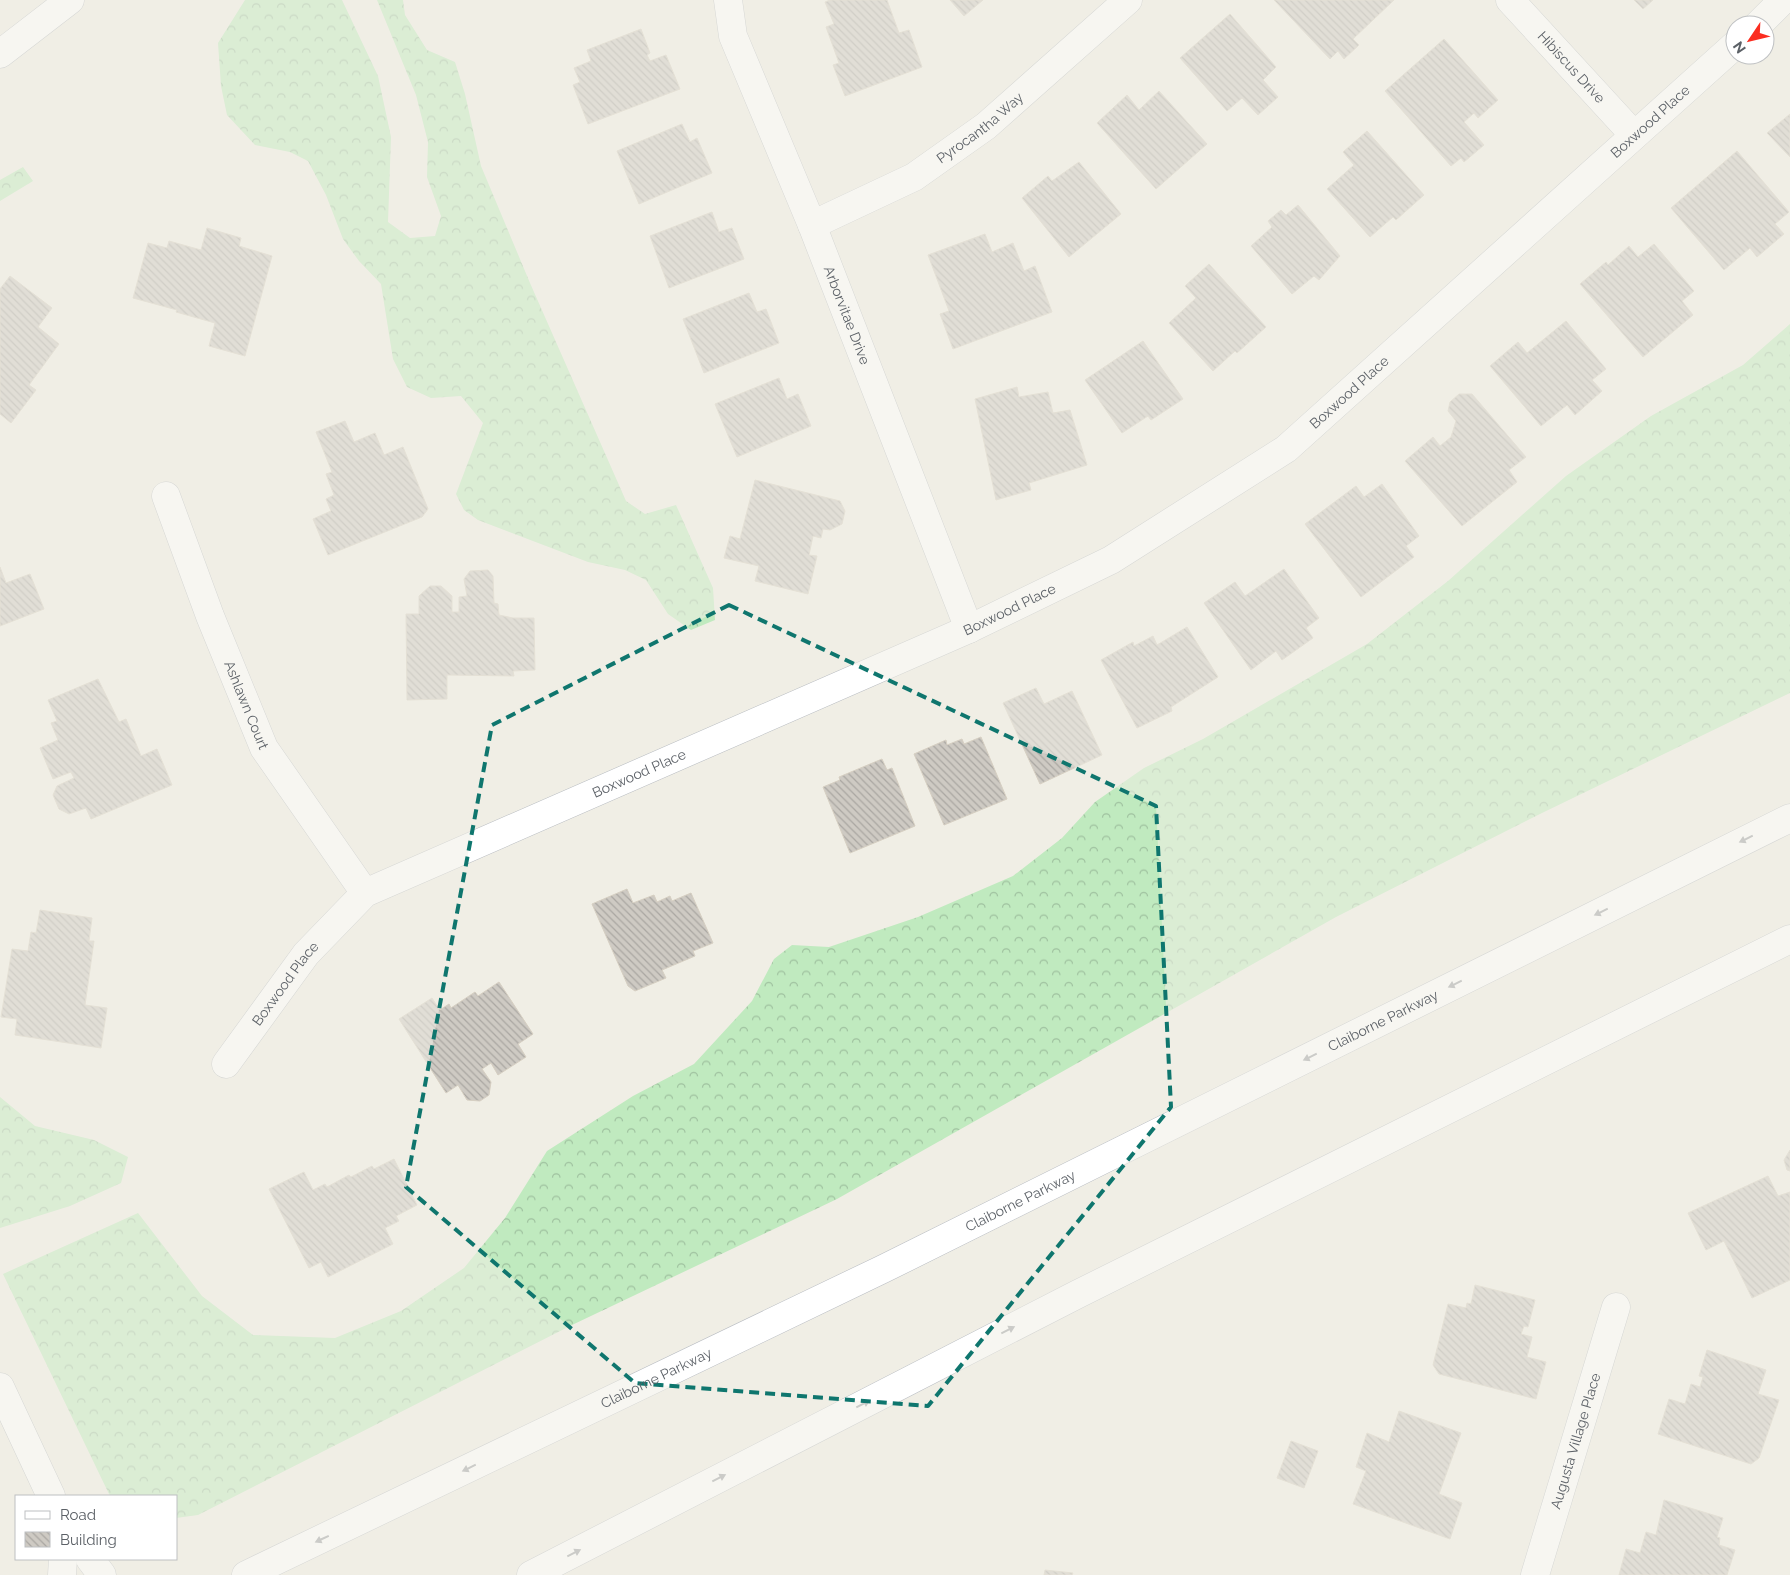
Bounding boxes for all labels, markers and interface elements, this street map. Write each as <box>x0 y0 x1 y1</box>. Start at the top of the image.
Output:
north arrow <box>1725 15 1775 65</box>
street label: Hibiscus Drive <box>1535 28 1608 106</box>
text: N <box>1730 38 1749 56</box>
street label: Boxwood Place <box>1607 82 1693 161</box>
street label: Pyrocantha Way <box>934 89 1027 166</box>
street label: Arborvitae Drive <box>821 264 873 367</box>
street label: Boxwood Place <box>1306 353 1392 432</box>
street label: Boxwood Place <box>961 580 1058 638</box>
street label: Ashlawn Court <box>221 658 272 752</box>
street label: Boxwood Place <box>590 746 688 801</box>
one-way arrow <box>1739 835 1754 843</box>
one-way arrow <box>1594 908 1608 916</box>
street label: Boxwood Place <box>249 938 322 1028</box>
one-way arrow <box>1448 980 1463 988</box>
street label: Claiborne Parkway <box>1325 986 1441 1054</box>
one-way arrow <box>1303 1053 1317 1061</box>
street label: Claiborne Parkway <box>963 1166 1078 1235</box>
one-way arrow <box>1000 1326 1015 1334</box>
street label: Claiborne Parkway <box>598 1344 714 1411</box>
street label: Augusta Village Place <box>1547 1371 1604 1511</box>
one-way arrow <box>856 1400 870 1408</box>
one-way arrow <box>461 1464 476 1473</box>
one-way arrow <box>712 1474 726 1482</box>
legend <box>15 1495 178 1560</box>
text: Road <box>60 1506 96 1524</box>
text: Building <box>60 1531 117 1549</box>
one-way arrow <box>315 1535 329 1543</box>
one-way arrow <box>567 1549 581 1557</box>

